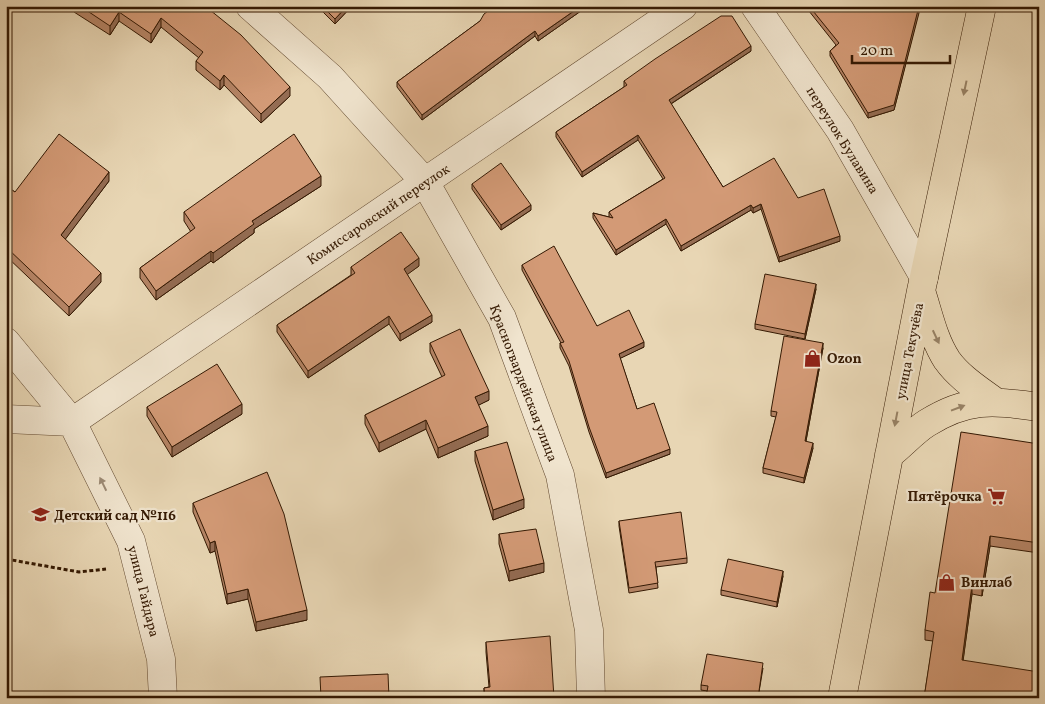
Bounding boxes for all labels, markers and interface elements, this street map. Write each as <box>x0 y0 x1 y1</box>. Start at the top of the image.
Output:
scale bar <box>852 32 950 64</box>
text: 20 m <box>860 41 893 62</box>
one-way arrow <box>960 81 968 97</box>
street label: переулок Булавина <box>801 83 882 198</box>
street label: Комиссаровский переулок <box>304 160 454 270</box>
street label: улица Текучёва <box>892 301 929 401</box>
street label: Красногвардейская улица <box>484 302 561 465</box>
one-way arrow <box>933 330 941 344</box>
shop icon: Ozon <box>803 348 823 368</box>
place label: Ozon <box>827 350 862 369</box>
one-way arrow <box>951 404 966 412</box>
one-way arrow <box>892 411 900 427</box>
one-way arrow <box>99 477 107 491</box>
supermarket icon: Пятёрочка <box>986 486 1006 506</box>
place label: Пятёрочка <box>907 488 982 507</box>
school or university icon: Детский сад №116 <box>30 505 50 525</box>
place label: Детский сад №116 <box>54 507 176 526</box>
street label: улица Гайдара <box>122 544 163 639</box>
shop icon: Винлаб <box>937 572 957 592</box>
place label: Винлаб <box>961 574 1012 593</box>

